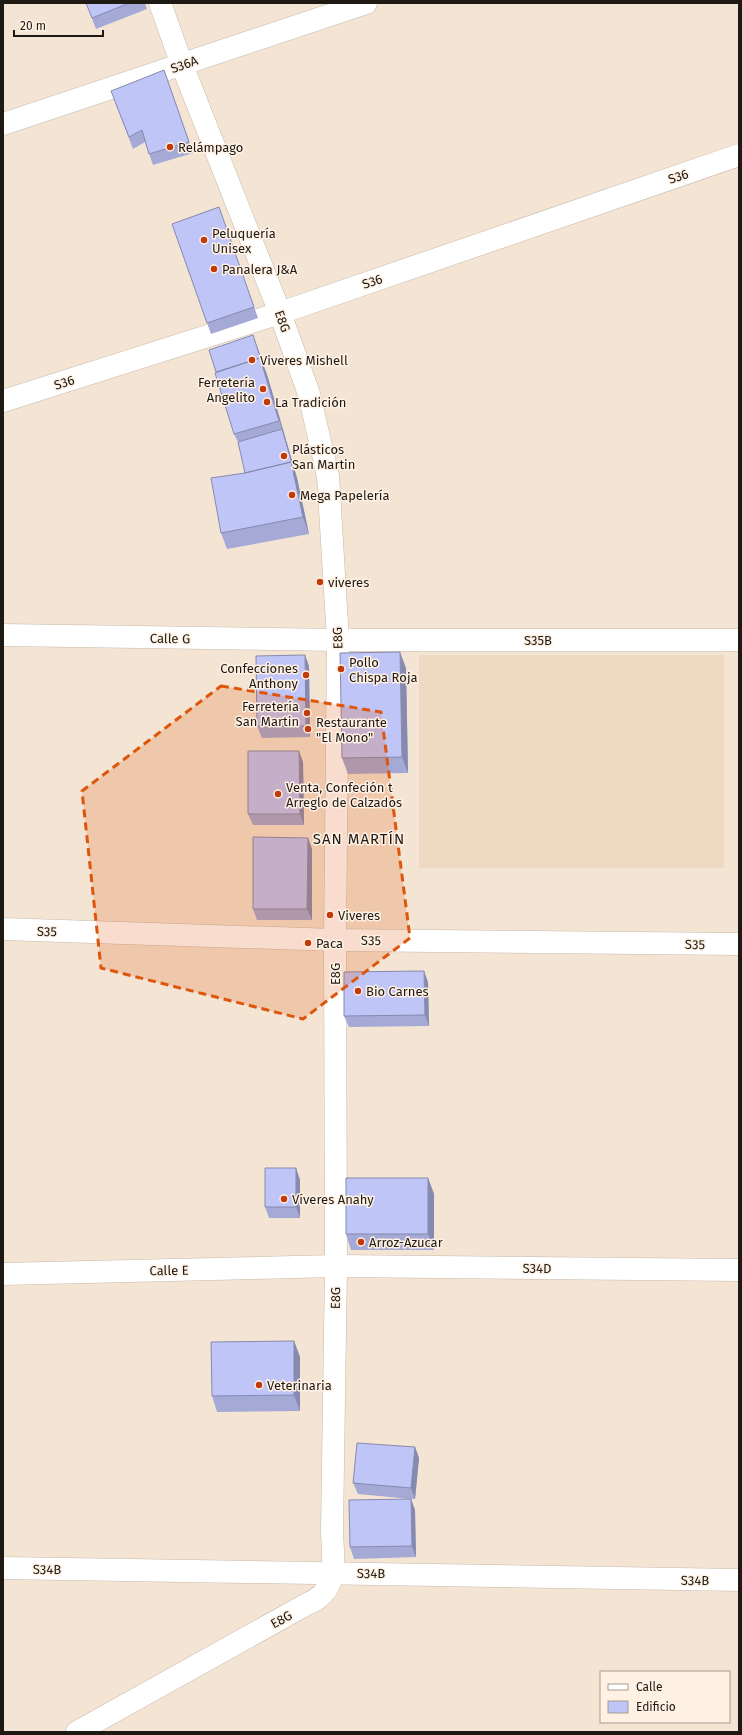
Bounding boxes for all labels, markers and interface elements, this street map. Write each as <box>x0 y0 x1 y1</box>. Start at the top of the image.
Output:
scale bar <box>14 12 103 38</box>
text: 20 m <box>20 19 46 33</box>
street label: S36A <box>169 53 200 76</box>
place label: Relámpago <box>178 140 243 155</box>
marker: Relámpago <box>165 142 175 152</box>
street label: S36 <box>666 166 690 187</box>
place label: Peluquería Unisex <box>212 226 276 256</box>
marker: Peluquería Unisex <box>199 235 209 245</box>
place label: Panalera J&A <box>222 262 298 277</box>
marker: Panalera J&A <box>209 264 219 274</box>
street label: S36 <box>360 271 384 292</box>
street label: E8G <box>272 308 293 334</box>
place label: Viveres Mishell <box>260 353 348 368</box>
marker: Viveres Mishell <box>247 355 257 365</box>
street label: S36 <box>52 372 76 393</box>
place label: Ferretería Angelito <box>198 375 255 405</box>
marker: Ferretería Angelito <box>258 384 268 394</box>
place label: La Tradición <box>275 395 346 410</box>
marker: La Tradición <box>262 397 272 407</box>
place label: Plásticos San Martin <box>292 442 355 472</box>
marker: Plásticos San Martin <box>279 451 289 461</box>
place label: Mega Papelería <box>300 488 390 503</box>
marker: Mega Papelería <box>287 490 297 500</box>
place label: viveres <box>328 575 369 590</box>
marker: viveres <box>315 577 325 587</box>
street label: E8G <box>330 627 345 649</box>
street label: Calle G <box>150 631 190 646</box>
street label: S35B <box>524 633 552 648</box>
place label: Pollo Chispa Roja <box>349 655 418 685</box>
place label: Confecciones Anthony <box>220 661 299 691</box>
marker: Pollo Chispa Roja <box>336 664 346 674</box>
marker: Confecciones Anthony <box>301 670 311 680</box>
place label: Ferretería San Martin <box>236 699 299 729</box>
marker: Ferretería San Martin <box>302 708 312 718</box>
place label: Restaurante "El Mono" <box>316 715 387 745</box>
marker: Restaurante "El Mono" <box>303 724 313 734</box>
place label: Venta, Confeción t Arreglo de Calzados <box>286 780 402 810</box>
marker: Venta, Confeción t Arreglo de Calzados <box>273 789 283 799</box>
district label: SAN MARTÍN <box>313 830 405 848</box>
place label: Viveres <box>338 908 380 923</box>
marker: Viveres <box>325 910 335 920</box>
street label: S35 <box>37 924 57 939</box>
street label: S35 <box>361 933 381 948</box>
place label: Paca <box>316 936 343 951</box>
street label: S35 <box>685 937 705 952</box>
marker: Paca <box>303 938 313 948</box>
street label: E8G <box>328 963 343 985</box>
place label: Bio Carnes <box>366 984 429 999</box>
marker: Bio Carnes <box>353 986 363 996</box>
place label: Víveres Anahy <box>292 1192 374 1207</box>
marker: Víveres Anahy <box>279 1194 289 1204</box>
place label: Arroz-Azucar <box>369 1235 443 1250</box>
marker: Arroz-Azucar <box>356 1237 366 1247</box>
street label: S34D <box>522 1261 552 1276</box>
street label: Calle E <box>149 1263 189 1278</box>
street label: E8G <box>328 1287 343 1309</box>
place label: Veterinaria <box>267 1378 332 1393</box>
marker: Veterinaria <box>254 1380 264 1390</box>
street label: S34B <box>33 1562 61 1577</box>
street label: S34B <box>357 1566 385 1581</box>
street label: S34B <box>681 1573 709 1588</box>
street label: E8G <box>268 1607 295 1631</box>
legend <box>600 1671 730 1723</box>
text: Calle <box>636 1680 663 1694</box>
text: Edificio <box>636 1700 676 1714</box>

